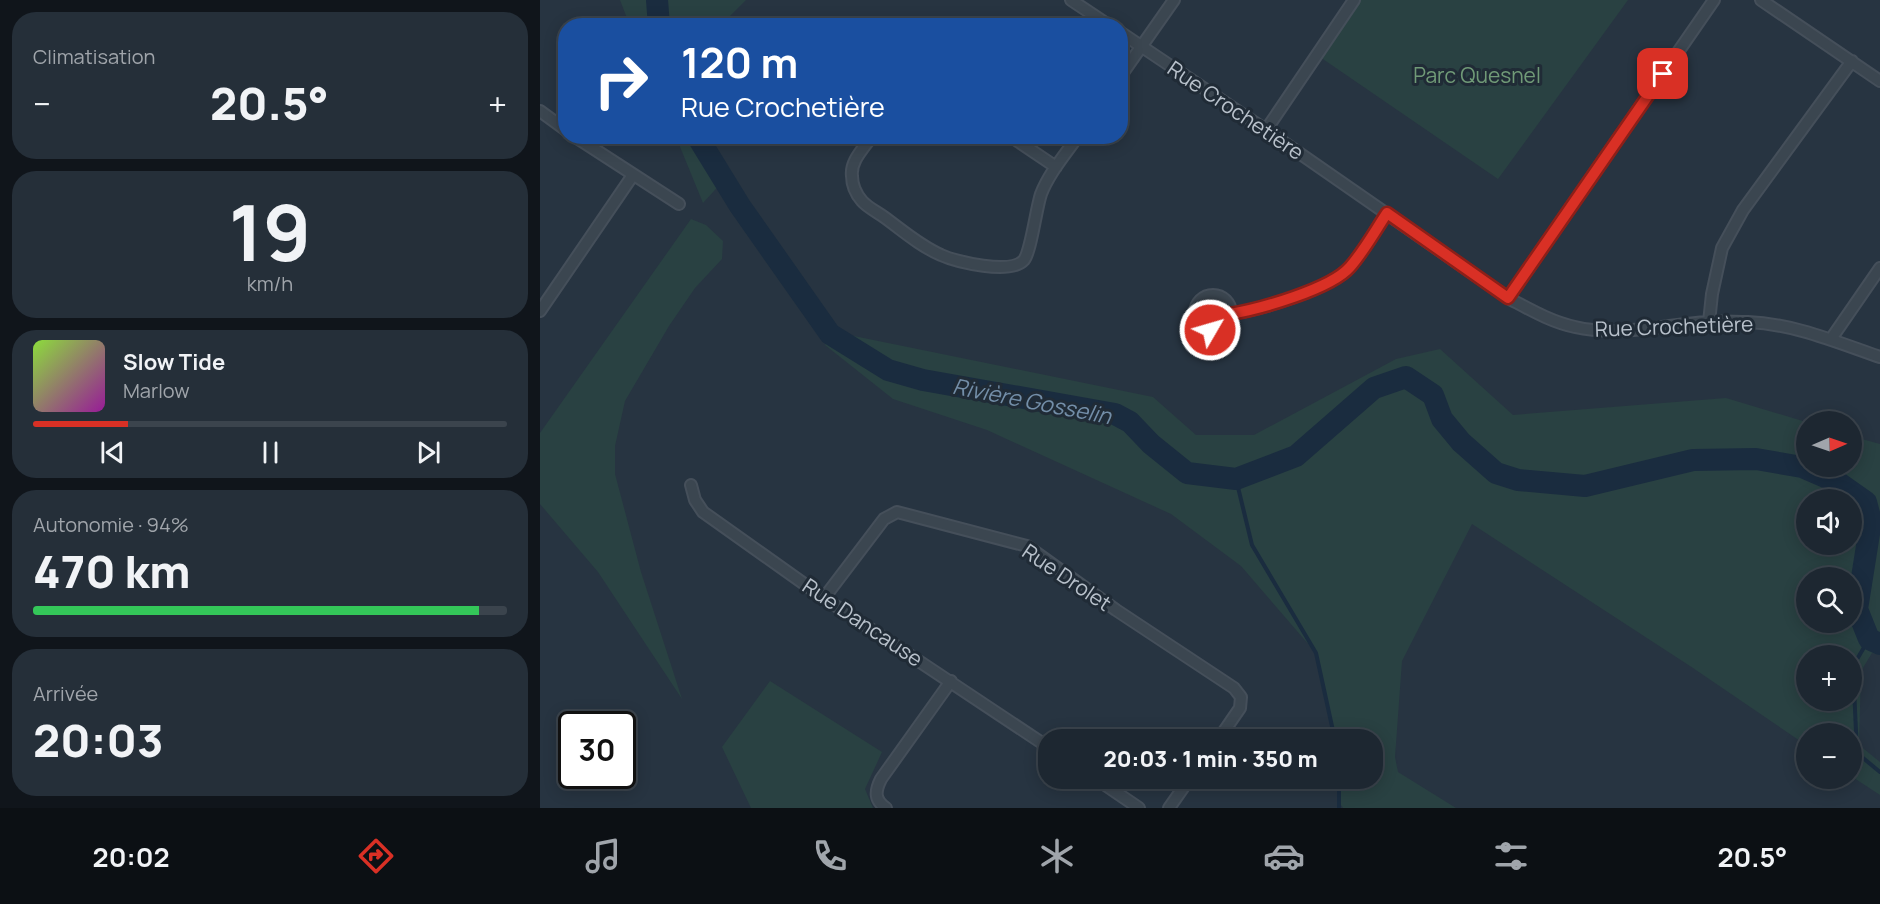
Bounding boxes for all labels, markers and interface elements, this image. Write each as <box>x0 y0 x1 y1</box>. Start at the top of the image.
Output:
text: 120 m <box>681 33 798 91</box>
icon: right <box>582 42 660 120</box>
text: Climatisation <box>33 43 155 70</box>
pin <box>1637 48 1688 99</box>
street label: Rue Crochetière <box>1162 54 1310 166</box>
icon: arrive <box>1646 57 1679 90</box>
park label: Parc Quesnel <box>1413 61 1541 89</box>
text: 20.5° <box>210 72 329 134</box>
text: − <box>33 81 51 126</box>
text: + <box>488 81 507 126</box>
text: Rue Crochetière <box>681 88 885 125</box>
text: 19 <box>229 178 311 284</box>
text: km/h <box>247 270 293 297</box>
position arrow <box>1178 298 1242 362</box>
street label: Rue Crochetière <box>1594 309 1754 343</box>
text: Slow Tide <box>123 347 225 377</box>
water label: Rivière Gosselin <box>950 371 1115 431</box>
text: Marlow <box>123 377 190 404</box>
north arrow <box>1796 411 1862 477</box>
map controls <box>1796 411 1862 789</box>
icon: previous <box>96 436 129 469</box>
icon: pause <box>254 436 287 469</box>
icon: next <box>412 436 445 469</box>
button: sound <box>1796 489 1862 555</box>
text: Autonomie · 94% <box>33 511 189 538</box>
street label: Rue Drolet <box>1017 537 1117 617</box>
text: 470 km <box>33 540 191 602</box>
button: search <box>1796 567 1862 633</box>
street label: Rue Dancause <box>797 571 929 673</box>
button: + <box>1796 645 1862 711</box>
text: Arrivée <box>33 680 98 707</box>
text: 20:03 <box>33 709 164 771</box>
speed limit sign: 30 <box>558 711 636 789</box>
button: − <box>1796 723 1862 789</box>
text: 20:03 · 1 min · 350 m <box>1103 744 1318 774</box>
icon: directions <box>355 835 397 877</box>
icon: music <box>582 835 624 877</box>
icon: phone <box>809 835 851 877</box>
icon: climate <box>1036 835 1078 877</box>
icon: car <box>1263 835 1305 877</box>
icon: filters <box>1490 835 1532 877</box>
text: 20:02 <box>93 838 170 875</box>
text: 20.5° <box>1717 838 1787 875</box>

